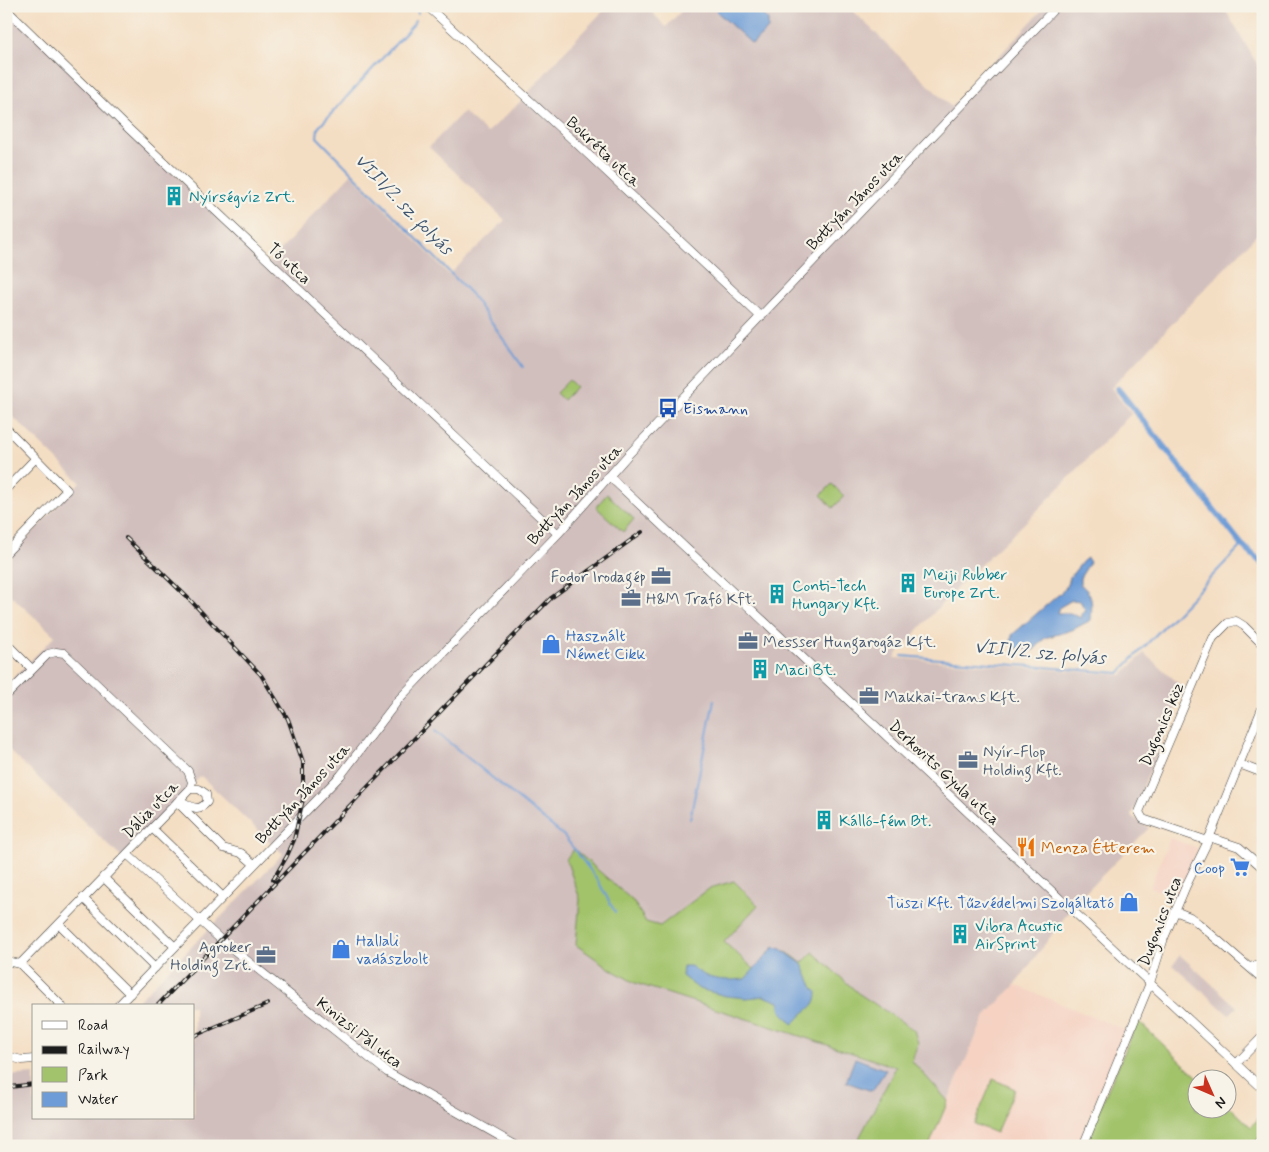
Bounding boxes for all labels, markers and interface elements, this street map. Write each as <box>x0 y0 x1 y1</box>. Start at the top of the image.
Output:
street label: Bokréta utca <box>561 112 645 192</box>
street label: Bottyán János utca <box>802 147 908 255</box>
water label: VIII/2. sz. folyás <box>348 149 459 263</box>
building icon: Nyírségvíz Zrt. <box>163 185 185 207</box>
place label: Nyírségvíz Zrt. <box>189 187 295 208</box>
street label: Tó utca <box>263 239 315 290</box>
bus stop icon: Eismann <box>657 397 679 419</box>
place label: Eismann <box>683 399 748 420</box>
street label: Bottyán János utca <box>523 440 627 550</box>
office icon: Fodor Irodagép <box>650 565 672 587</box>
place label: Meiji Rubber Europe Zrt. <box>923 565 1007 604</box>
place label: Fodor Irodagép <box>551 567 646 589</box>
building icon: Meiji Rubber Europe Zrt. <box>897 572 919 594</box>
place label: Conti-Tech Hungary Kft. <box>792 576 879 616</box>
building icon: Conti-Tech Hungary Kft. <box>766 583 788 605</box>
office icon: H&M Trafó Kft. <box>620 587 642 609</box>
place label: H&M Trafó Kft. <box>646 589 756 610</box>
place label: Használt Német Cikk <box>566 626 646 665</box>
office icon: Messser Hungarogáz Kft. <box>737 630 759 652</box>
place label: Messser Hungarogáz Kft. <box>763 632 936 654</box>
shop icon: Használt Német Cikk <box>540 633 562 655</box>
water label: VIII/2. sz. folyás <box>973 635 1109 672</box>
building icon: Maci Bt. <box>749 658 771 680</box>
place label: Maci Bt. <box>775 660 836 681</box>
street label: Dugonics köz <box>1135 679 1190 770</box>
office icon: Makkai-trans Kft. <box>858 685 880 707</box>
place label: Makkai-trans Kft. <box>884 687 1020 708</box>
street label: Derkovits Gyula utca <box>884 716 1004 830</box>
street label: Bottyán János utca <box>251 739 355 849</box>
place label: Nyír-Flop Holding Kft. <box>983 742 1062 782</box>
office icon: Nyír-Flop Holding Kft. <box>957 749 979 771</box>
street label: Dália utca <box>118 776 184 843</box>
building icon: Kálló-fém Bt. <box>813 809 835 831</box>
place label: Kálló-fém Bt. <box>839 811 931 832</box>
restaurant icon: Menza Étterem <box>1015 836 1037 858</box>
place label: Menza Étterem <box>1041 838 1155 859</box>
supermarket icon: Coop <box>1229 856 1251 878</box>
place label: Coop <box>1194 858 1225 879</box>
street label: Dugonics utca <box>1134 874 1188 970</box>
shop icon: Tüszi Kft. Tűzvédelmi Szolgáltató <box>1118 891 1140 913</box>
place label: Tüszi Kft. Tűzvédelmi Szolgáltató <box>887 893 1114 914</box>
place label: Vibra Acustic AirSprint <box>975 916 1063 955</box>
building icon: Vibra Acustic AirSprint <box>949 923 971 945</box>
place label: Hallali vadászbolt <box>356 931 428 970</box>
place label: Agroker Holding Zrt. <box>170 937 251 977</box>
shop icon: Hallali vadászbolt <box>330 938 352 960</box>
office icon: Agroker Holding Zrt. <box>255 944 277 966</box>
street label: Kinizsi Pál utca <box>312 993 406 1073</box>
legend <box>32 1004 195 1120</box>
text: Road <box>78 1016 108 1036</box>
text: Railway <box>78 1040 130 1060</box>
text: Park <box>78 1066 108 1086</box>
north arrow <box>1186 1070 1236 1120</box>
text: Water <box>78 1090 118 1110</box>
text: N <box>1211 1093 1230 1112</box>

